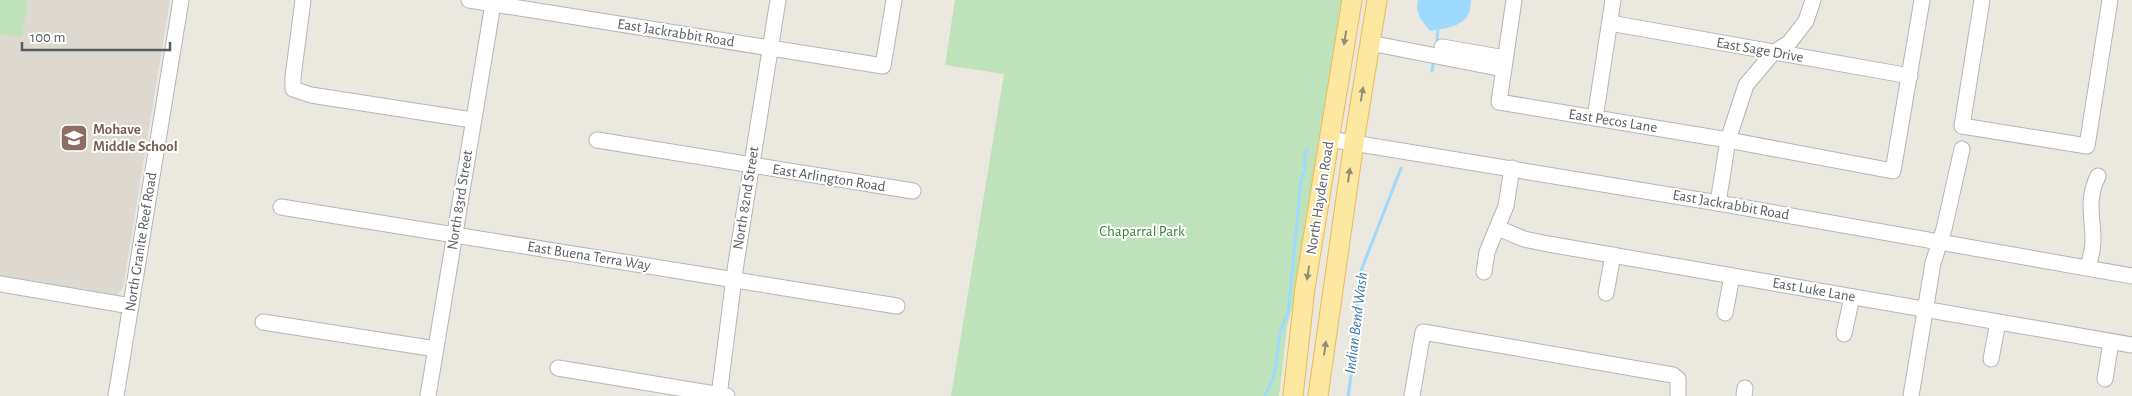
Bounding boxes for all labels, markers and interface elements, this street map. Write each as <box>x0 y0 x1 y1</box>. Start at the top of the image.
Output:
street label: East Jackrabbit Road <box>616 16 736 50</box>
scale bar <box>22 20 170 52</box>
text: 100 m <box>30 30 65 45</box>
one-way arrow <box>1341 31 1349 47</box>
street label: East Sage Drive <box>1715 35 1805 65</box>
one-way arrow <box>1358 86 1366 102</box>
street label: East Pecos Lane <box>1568 107 1658 135</box>
place label: Mohave Middle School <box>93 122 178 154</box>
school or university icon: Mohave Middle School <box>59 123 89 153</box>
street label: North Hayden Road <box>1304 140 1336 256</box>
street label: North 82nd Street <box>730 145 762 251</box>
street label: North 83rd Street <box>445 149 475 251</box>
street label: East Arlington Road <box>771 162 887 194</box>
one-way arrow <box>1346 167 1354 183</box>
street label: North Granite Reef Road <box>123 171 159 313</box>
street label: East Jackrabbit Road <box>1671 187 1791 223</box>
park label: Chaparral Park <box>1099 224 1185 239</box>
street label: East Buena Terra Way <box>526 239 652 273</box>
one-way arrow <box>1303 265 1311 281</box>
water label: Indian Bend Wash <box>1342 271 1370 375</box>
street label: East Luke Lane <box>1771 275 1857 305</box>
one-way arrow <box>1321 339 1329 355</box>

